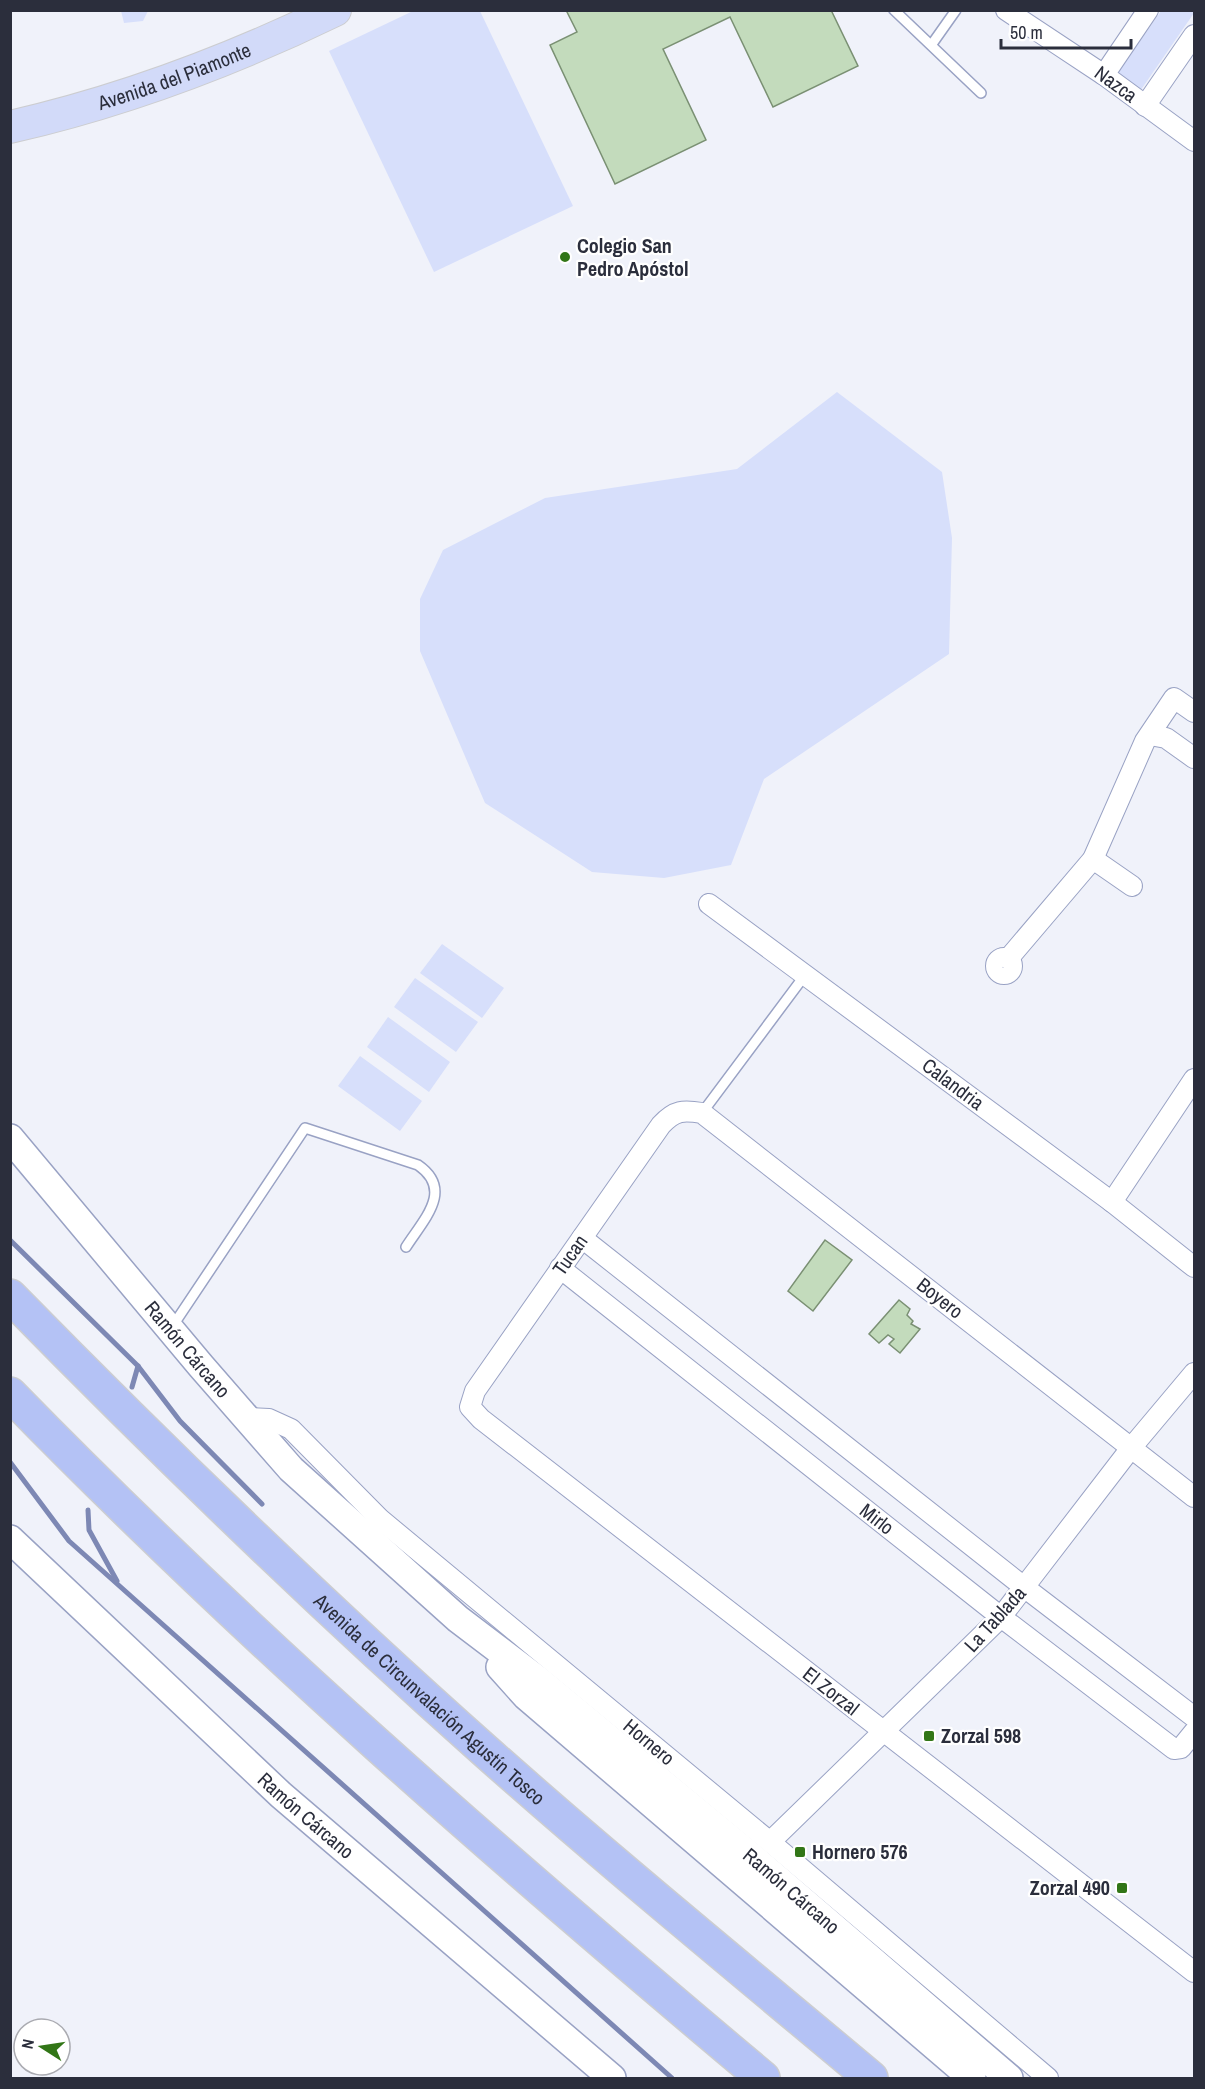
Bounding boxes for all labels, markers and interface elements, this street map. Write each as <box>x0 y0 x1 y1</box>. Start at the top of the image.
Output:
scale bar <box>1001 12 1132 50</box>
text: 50 m <box>1010 20 1043 45</box>
street label: Avenida del Piamonte <box>93 36 255 116</box>
street label: Nazca <box>1090 59 1143 108</box>
place label: Colegio San Pedro Apóstol <box>577 232 688 282</box>
marker: Colegio San Pedro Apóstol <box>558 250 572 264</box>
street label: Calandria <box>917 1051 990 1116</box>
street label: Tucan <box>546 1229 593 1281</box>
street label: Boyero <box>912 1271 969 1324</box>
street label: Ramón Cárcano <box>139 1295 237 1403</box>
street label: Mirlo <box>855 1497 900 1540</box>
street label: La Tablada <box>958 1580 1032 1658</box>
street label: Avenida de Circunvalación Agustín Tosco <box>308 1586 551 1811</box>
street label: El Zorzal <box>798 1660 865 1721</box>
street label: Hornero <box>618 1712 681 1771</box>
place label: Zorzal 598 <box>941 1722 1021 1749</box>
marker: Zorzal 598 <box>922 1729 936 1743</box>
street label: Ramón Cárcano <box>252 1766 360 1865</box>
place label: Hornero 576 <box>812 1838 908 1865</box>
street label: Ramón Cárcano <box>738 1841 846 1940</box>
marker: Hornero 576 <box>793 1845 807 1859</box>
place label: Zorzal 490 <box>1030 1874 1110 1901</box>
marker: Zorzal 490 <box>1115 1881 1129 1895</box>
north arrow <box>12 2017 72 2077</box>
text: N <box>16 2037 39 2051</box>

